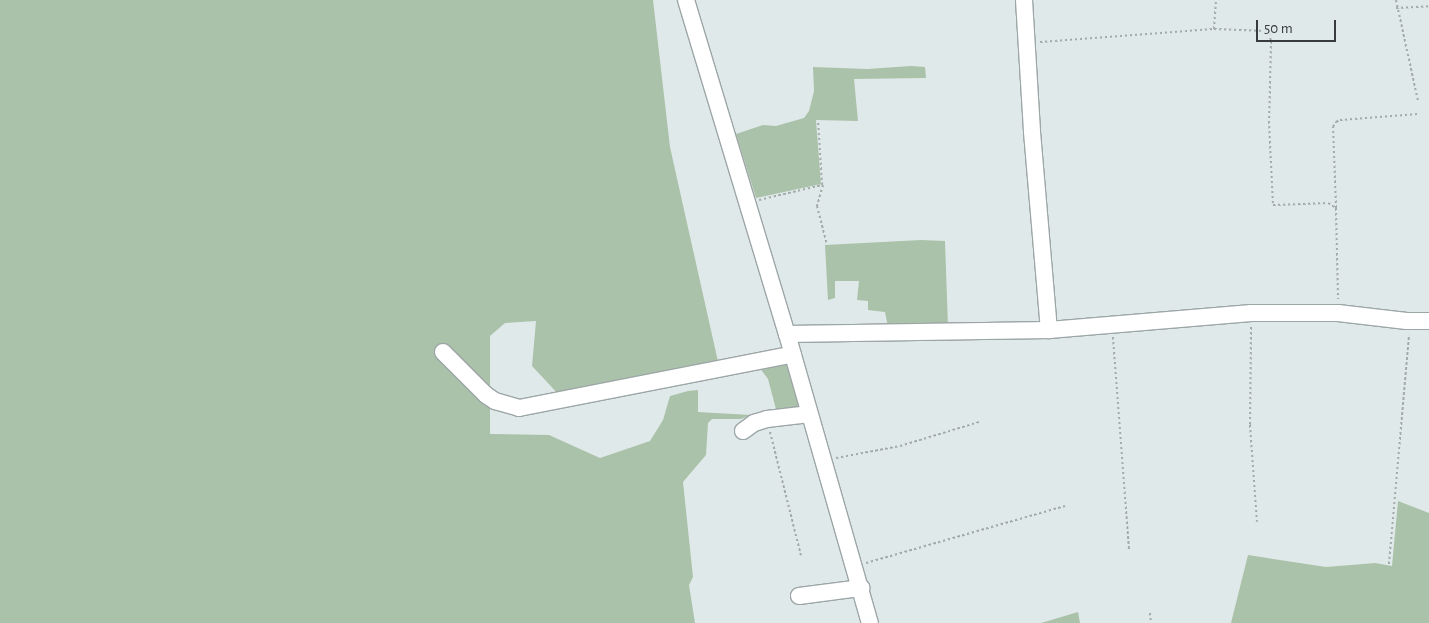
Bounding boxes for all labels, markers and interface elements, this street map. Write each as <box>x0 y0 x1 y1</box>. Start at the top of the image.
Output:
scale bar <box>1259 10 1339 42</box>
text: 50 m <box>1264 21 1293 36</box>

